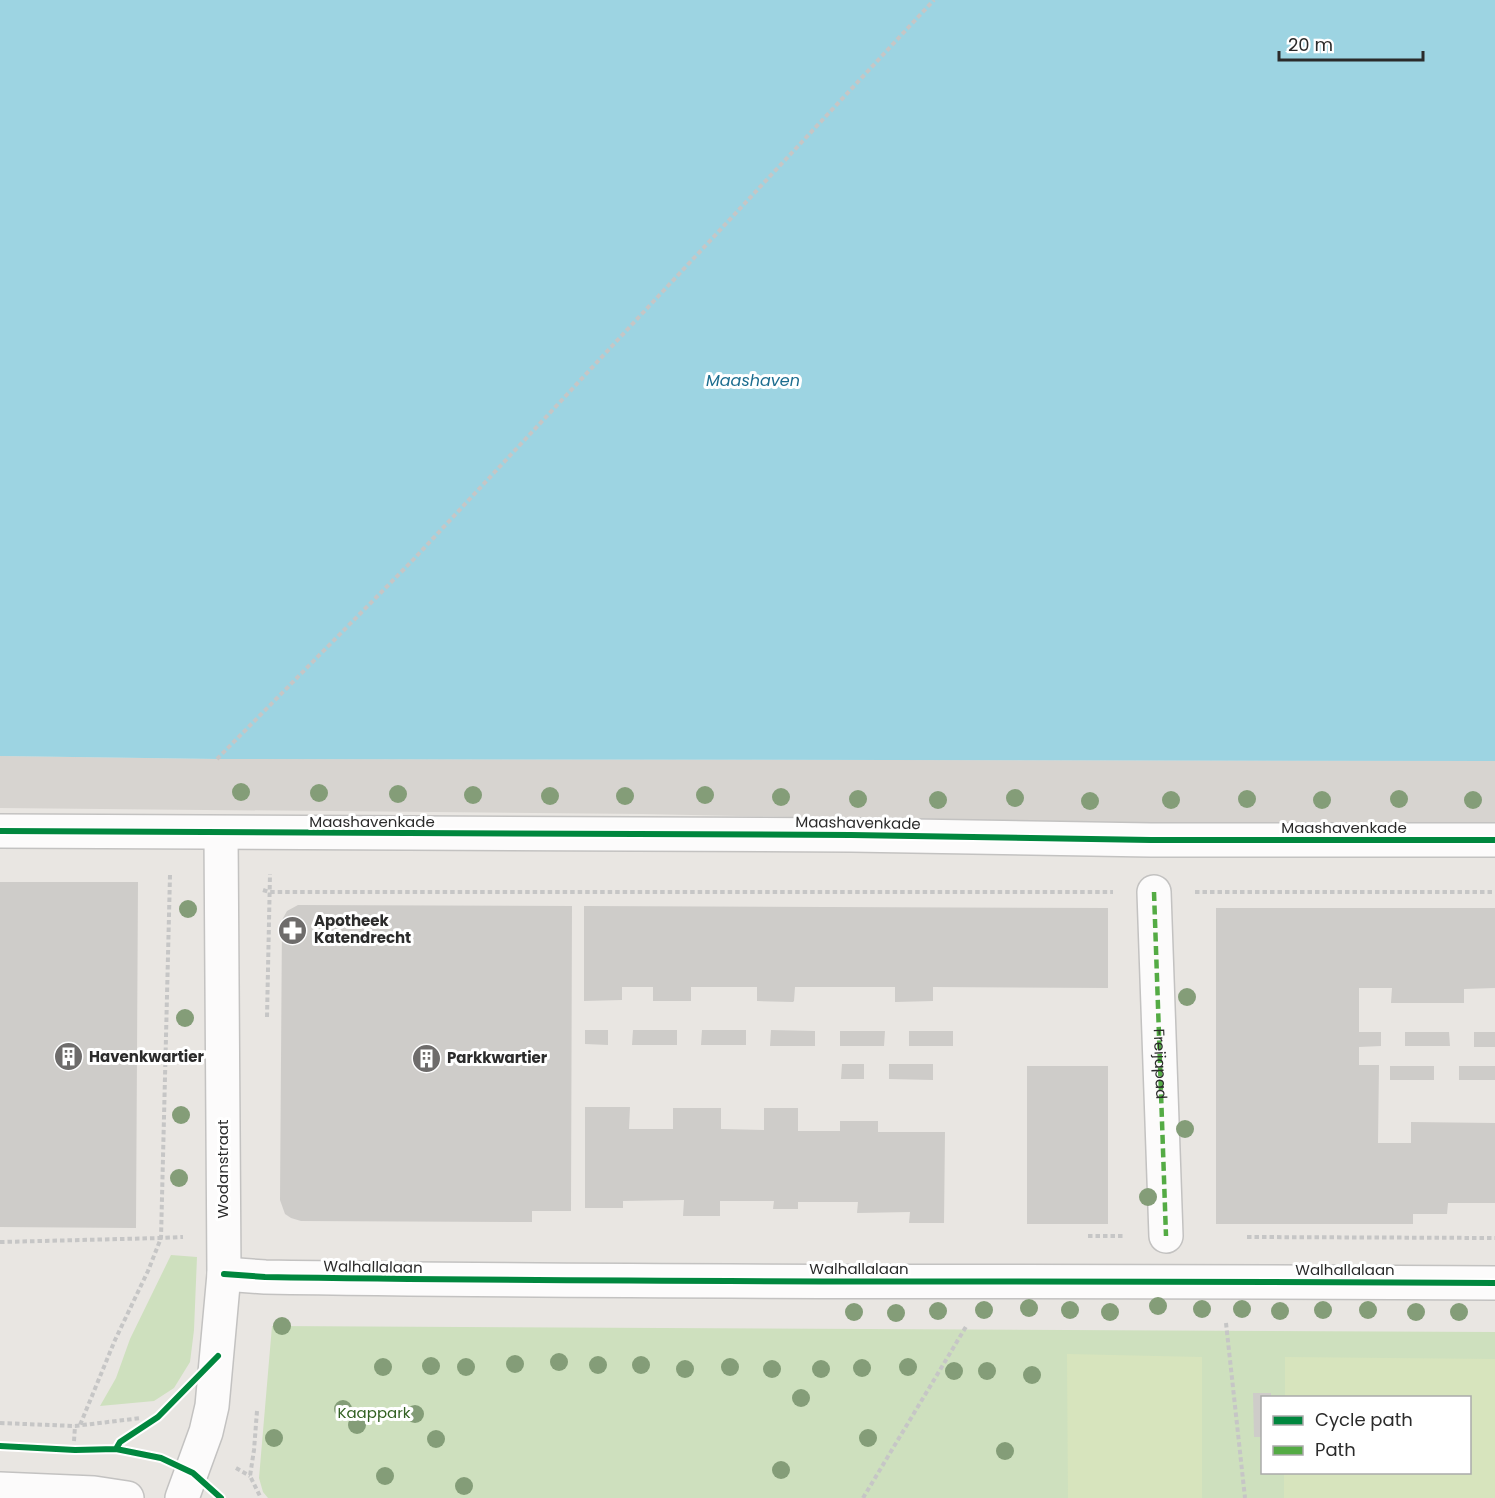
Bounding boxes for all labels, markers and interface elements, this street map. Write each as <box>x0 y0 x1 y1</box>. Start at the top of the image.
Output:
scale bar <box>1279 24 1423 62</box>
text: 20 m <box>1288 32 1333 57</box>
water label: Maashaven <box>706 369 800 392</box>
street label: Maashavenkade <box>309 811 435 832</box>
street label: Maashavenkade <box>795 811 921 834</box>
street label: Maashavenkade <box>1281 817 1407 838</box>
place label: Apotheek Katendrecht <box>314 910 411 948</box>
pharmacy icon: Apotheek Katendrecht <box>277 914 309 946</box>
street label: Freijapad <box>1149 1028 1172 1099</box>
building icon: Havenkwartier <box>52 1041 84 1073</box>
building icon: Parkkwartier <box>410 1042 442 1074</box>
place label: Havenkwartier <box>89 1046 205 1067</box>
place label: Parkkwartier <box>447 1047 548 1068</box>
street label: Wodanstraat <box>212 1120 233 1218</box>
street label: Walhallalaan <box>323 1255 423 1278</box>
street label: Walhallalaan <box>809 1258 909 1279</box>
street label: Walhallalaan <box>1295 1259 1395 1280</box>
legend <box>1261 1396 1471 1474</box>
park label: Kaappark <box>337 1402 411 1423</box>
text: Cycle path <box>1315 1407 1413 1432</box>
text: Path <box>1315 1437 1356 1462</box>

